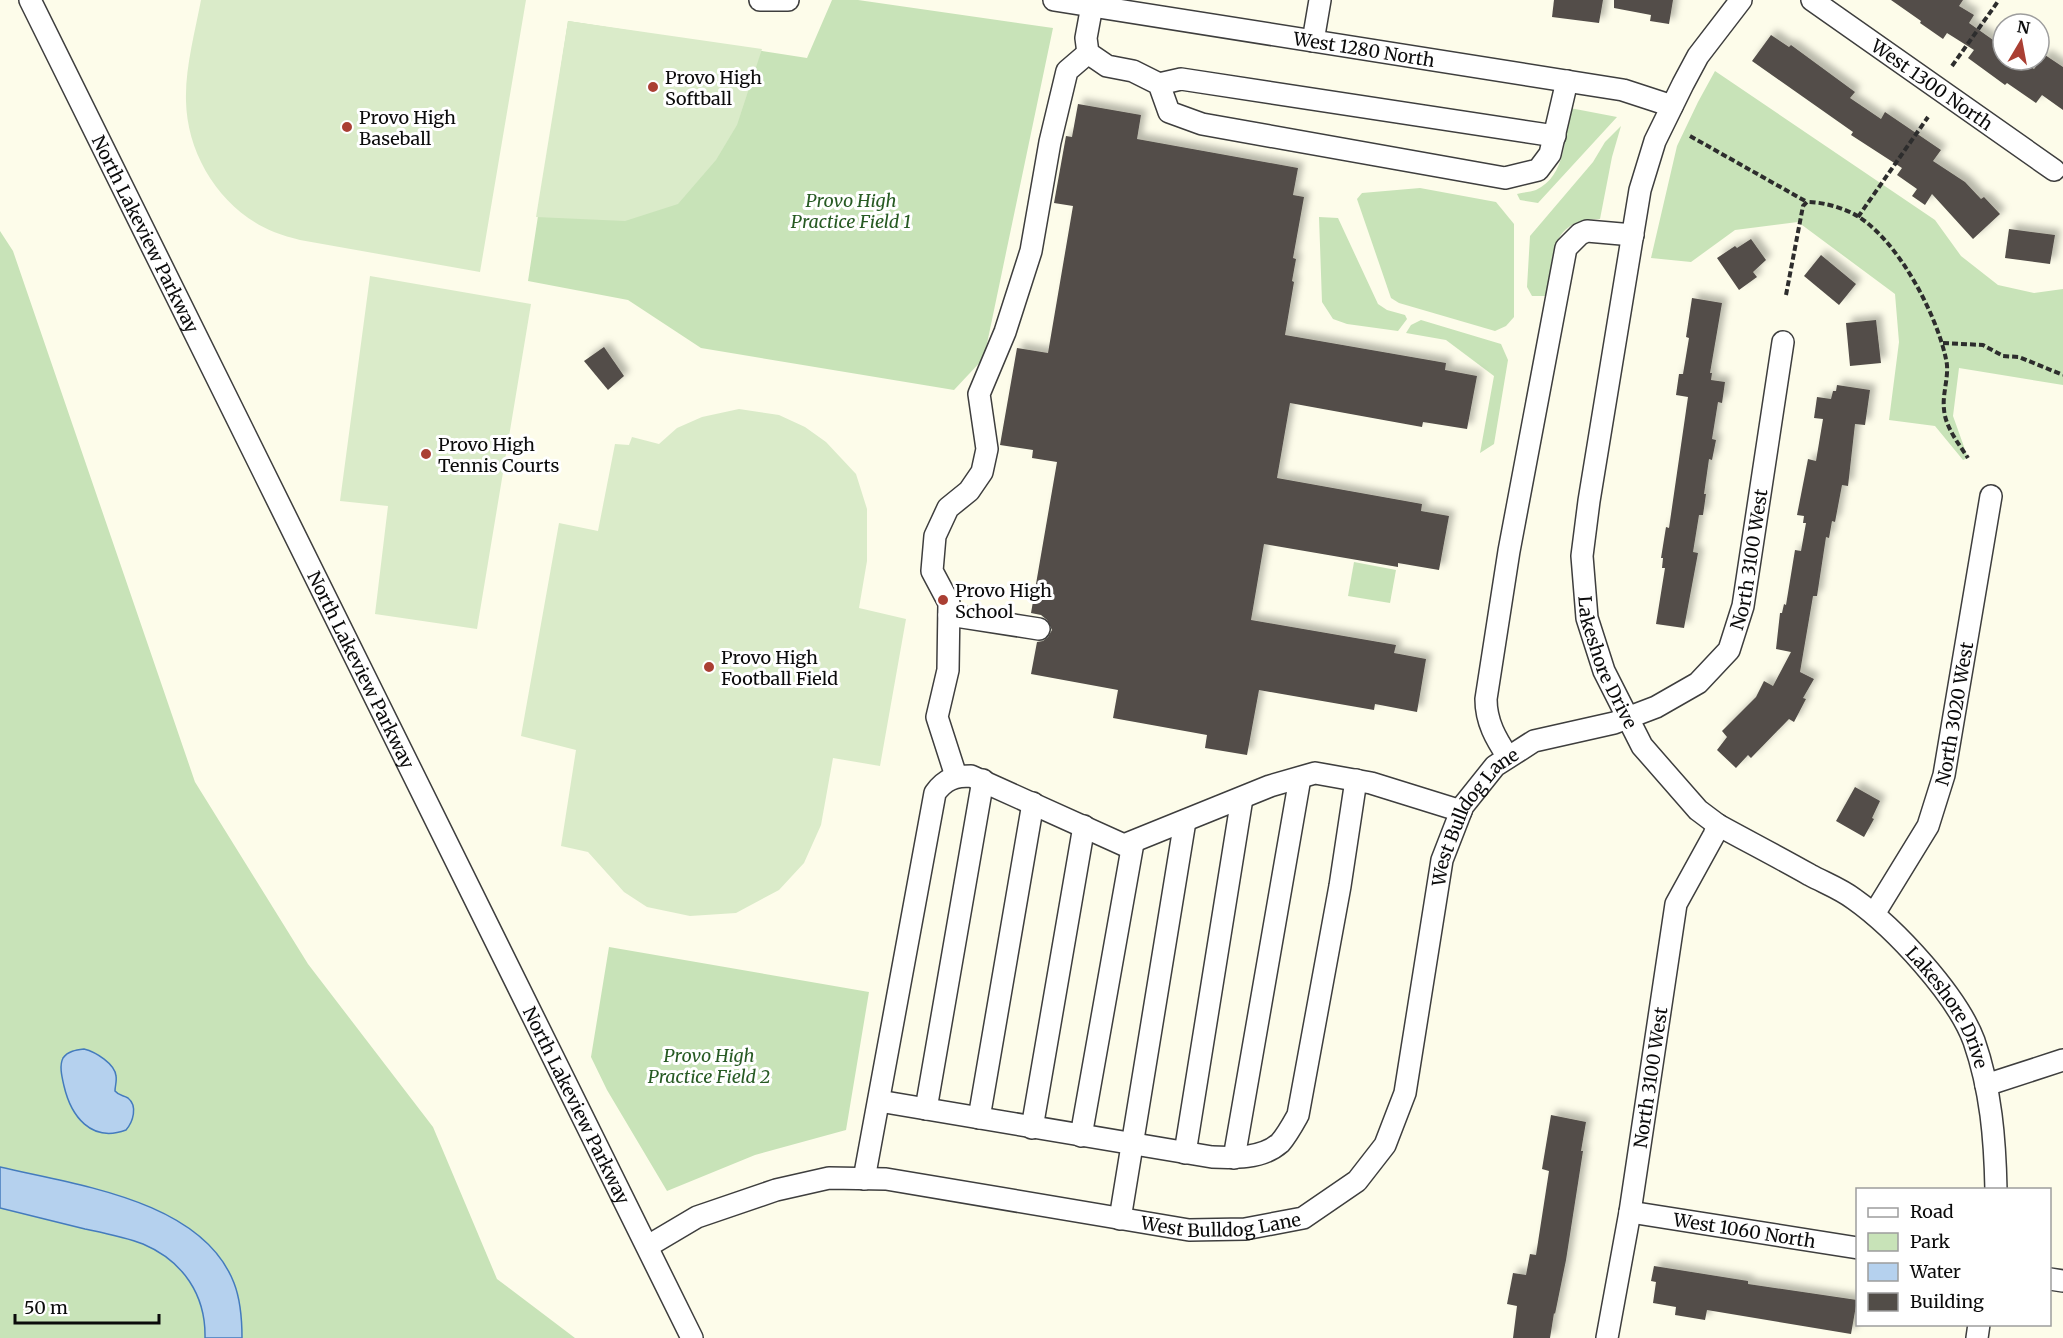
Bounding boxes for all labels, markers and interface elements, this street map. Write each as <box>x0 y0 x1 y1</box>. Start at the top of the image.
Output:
north arrow <box>1991 12 2051 72</box>
text: N <box>2016 16 2032 38</box>
street label: West 1280 North <box>1291 26 1437 72</box>
street label: West 1300 North <box>1866 33 1998 135</box>
place label: Provo High Softball <box>665 66 762 110</box>
marker: Provo High Softball <box>646 80 660 94</box>
place label: Provo High Baseball <box>359 106 456 150</box>
marker: Provo High Baseball <box>340 120 354 134</box>
street label: North Lakeview Parkway <box>87 131 204 337</box>
park label: Provo High Practice Field 1 <box>791 189 911 233</box>
place label: Provo High Tennis Courts <box>438 433 560 477</box>
marker: Provo High Tennis Courts <box>419 447 433 461</box>
street label: North 3100 West <box>1725 487 1772 633</box>
street label: North Lakeview Parkway <box>303 567 420 773</box>
place label: Provo High School <box>955 579 1052 623</box>
marker: Provo High School <box>936 593 950 607</box>
street label: Lakeshore Drive <box>1574 595 1643 732</box>
street label: North 3020 West <box>1930 640 1978 788</box>
place label: Provo High Football Field <box>721 646 838 690</box>
marker: Provo High Football Field <box>702 660 716 674</box>
street label: West Bulldog Lane <box>1426 743 1523 889</box>
street label: Lakeshore Drive <box>1901 941 1993 1071</box>
street label: North Lakeview Parkway <box>518 1003 636 1208</box>
street label: North 3100 West <box>1628 1005 1672 1150</box>
park label: Provo High Practice Field 2 <box>648 1044 770 1088</box>
legend <box>1856 1188 2051 1326</box>
text: Road <box>1910 1200 1954 1223</box>
street label: West Bulldog Lane <box>1138 1207 1302 1242</box>
street label: West 1060 North <box>1671 1207 1817 1253</box>
text: Park <box>1910 1230 1951 1253</box>
text: Water <box>1909 1260 1961 1283</box>
scale bar <box>15 1287 159 1325</box>
text: Building <box>1910 1290 1984 1313</box>
text: 50 m <box>24 1296 68 1319</box>

